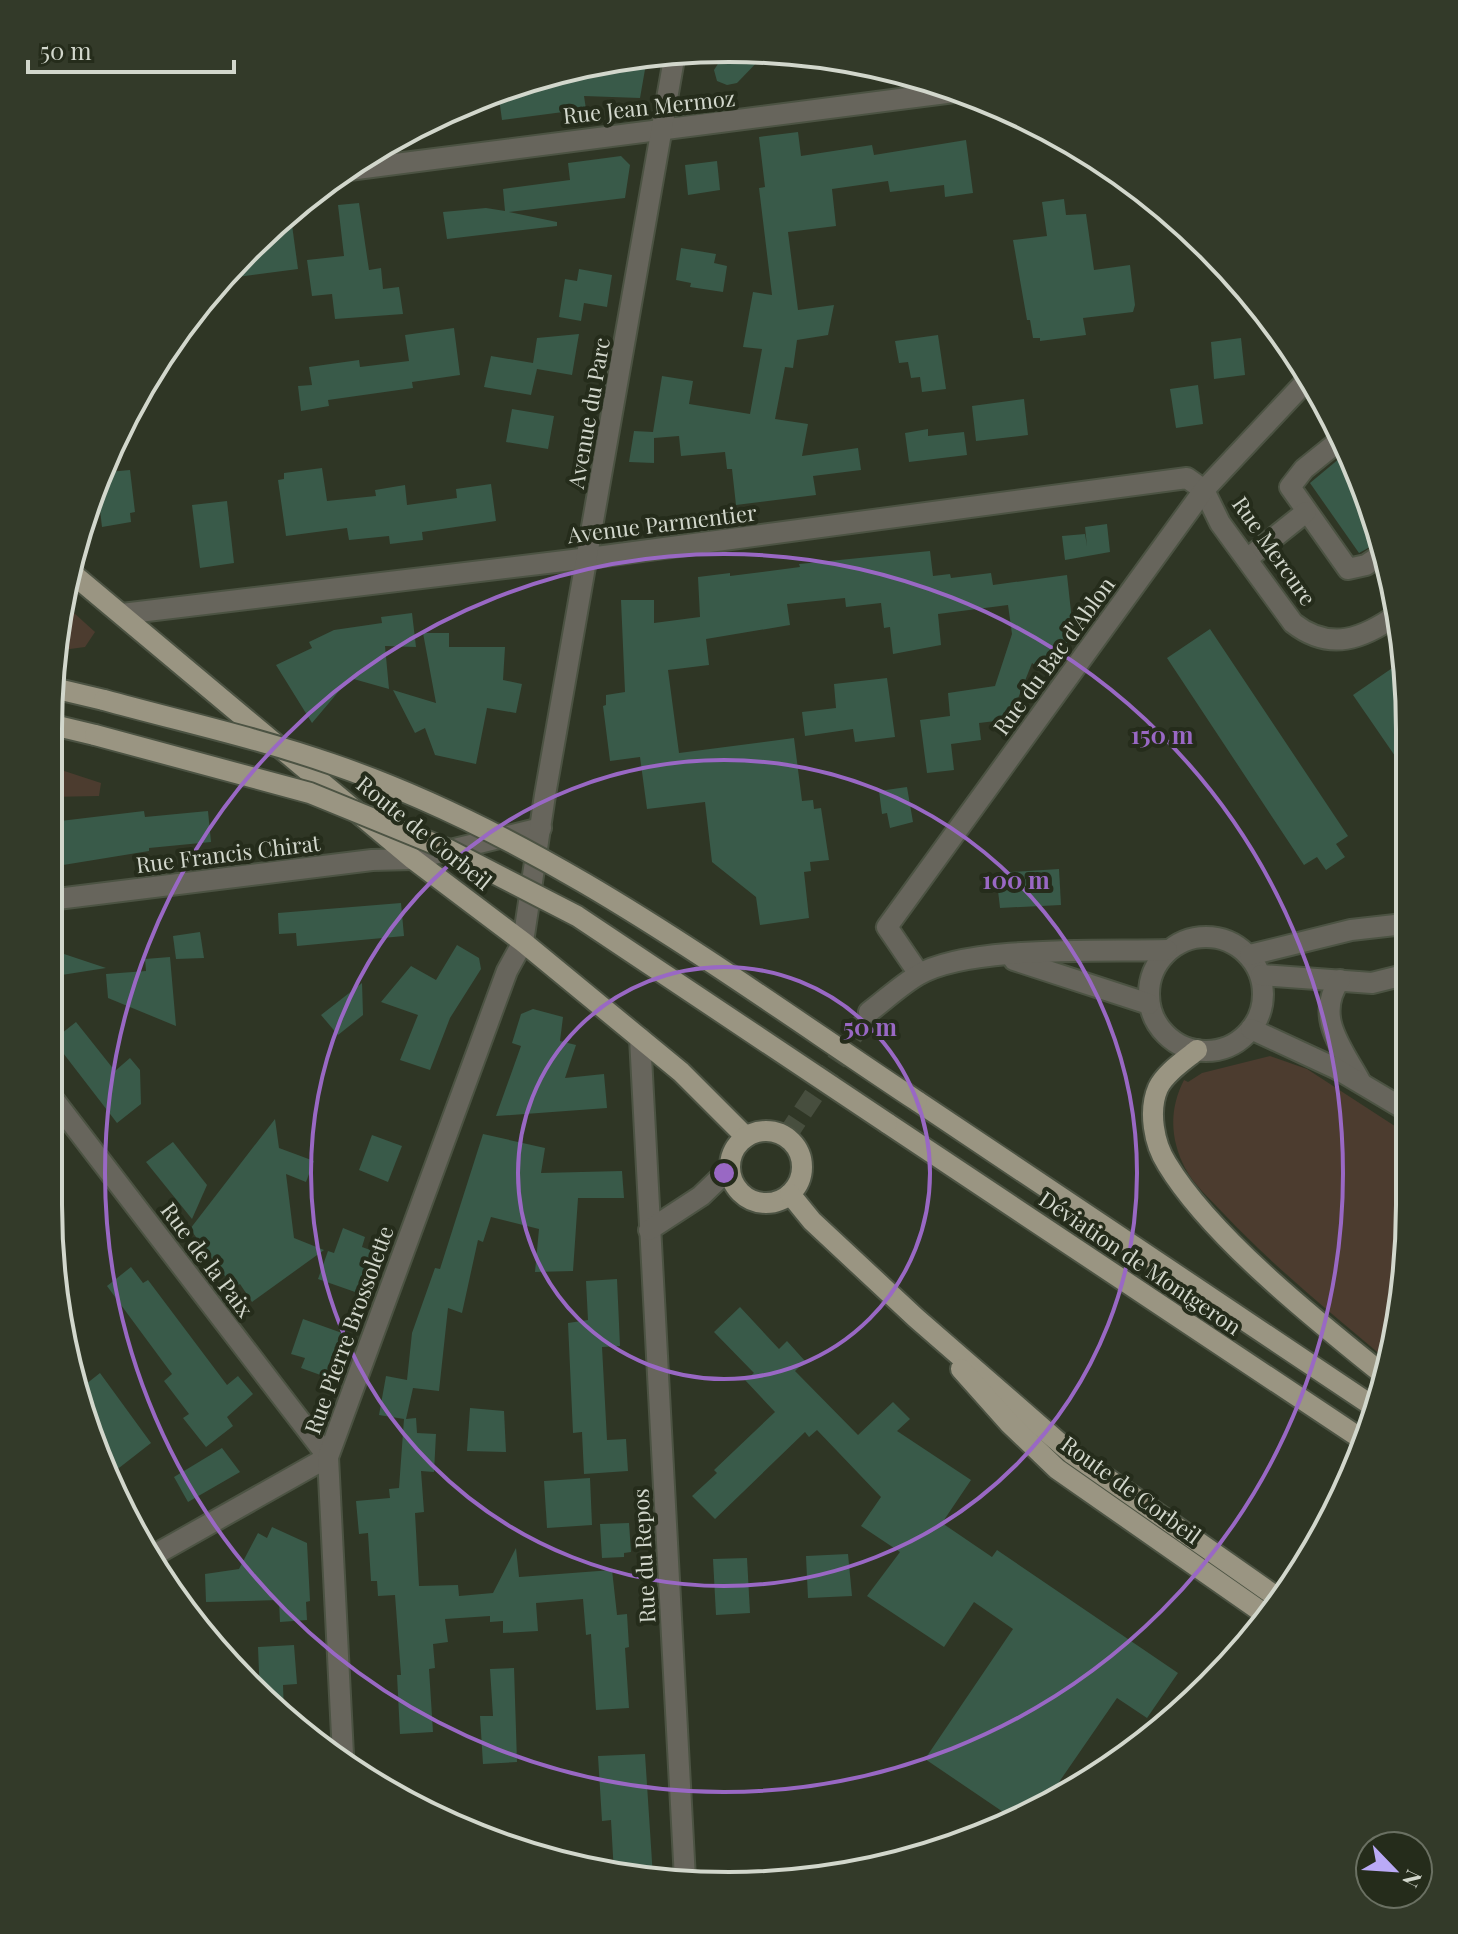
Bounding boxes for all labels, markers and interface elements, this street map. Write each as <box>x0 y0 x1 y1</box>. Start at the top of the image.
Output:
scale bar <box>28 24 234 74</box>
text: 50 m <box>40 34 92 66</box>
street label: Rue Jean Mermoz <box>561 82 736 130</box>
street label: Avenue du Parc <box>560 335 616 492</box>
street label: Rue Mercure <box>1226 490 1323 611</box>
street label: Avenue Parmentier <box>565 496 758 550</box>
street label: Rue du Bac d'Ablon <box>986 570 1121 741</box>
text: 150 m <box>1131 718 1194 750</box>
street label: Route de Corbeil <box>351 768 498 896</box>
street label: Rue Francis Chirat <box>134 827 323 879</box>
text: 100 m <box>982 863 1050 895</box>
text: 50 m <box>843 1010 897 1042</box>
centre of rings <box>710 1159 738 1187</box>
street label: Déviation de Montgeron <box>1034 1183 1248 1341</box>
street label: Rue de la Paix <box>155 1196 261 1323</box>
street label: Rue Pierre Brossolette <box>296 1221 400 1438</box>
street label: Route de Corbeil <box>1056 1428 1207 1550</box>
street label: Rue du Repos <box>624 1488 662 1624</box>
north arrow <box>1354 1830 1434 1910</box>
text: N <box>1396 1865 1430 1893</box>

